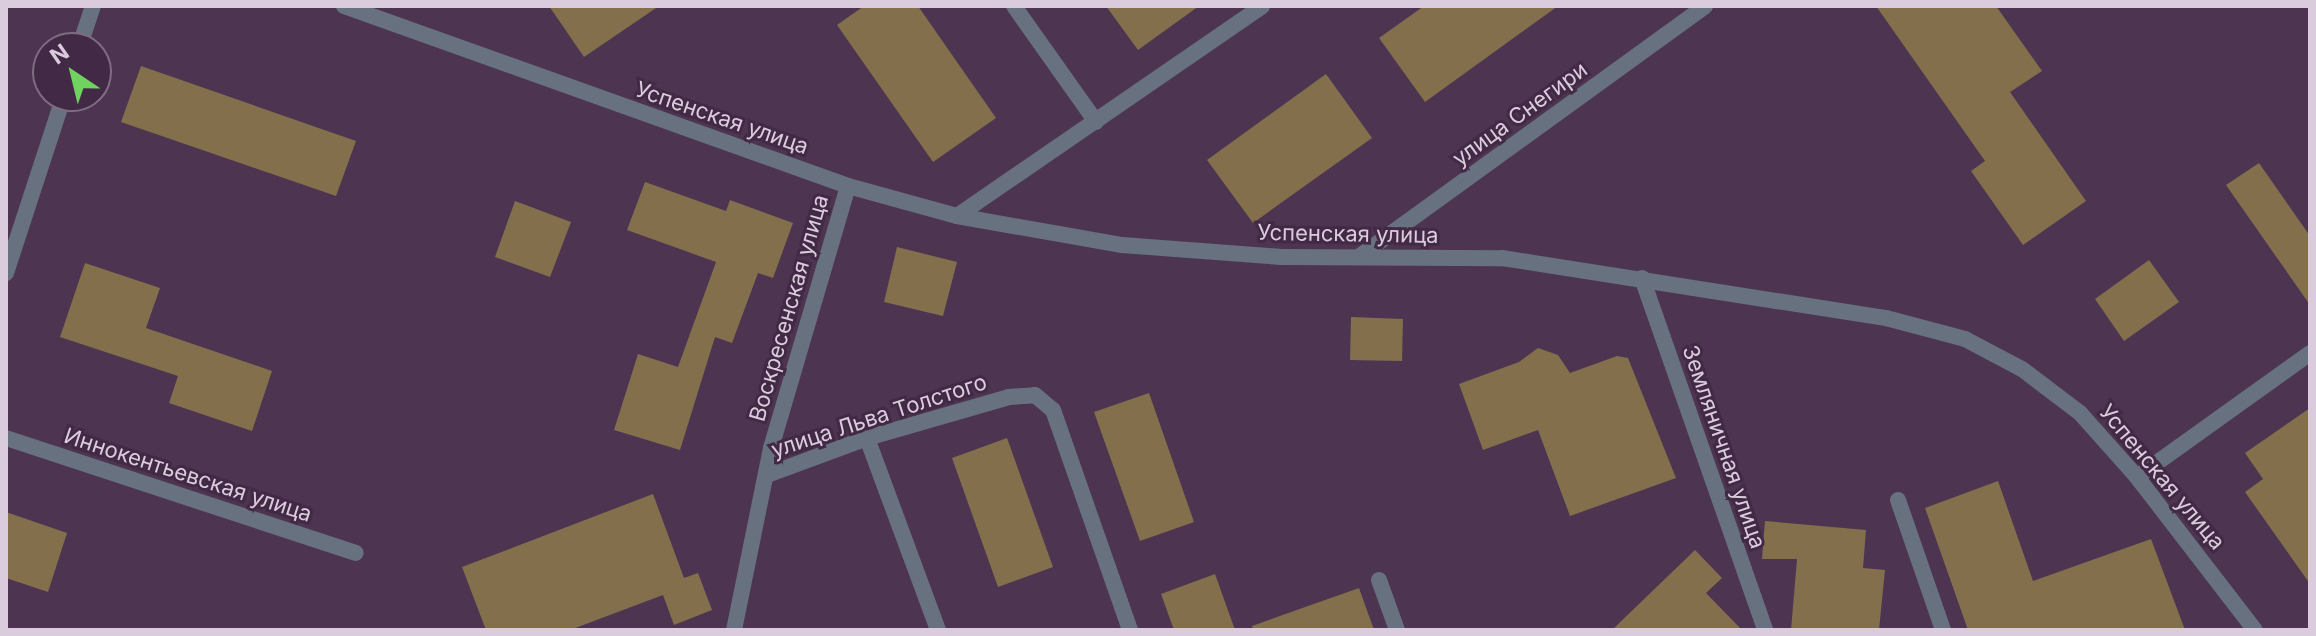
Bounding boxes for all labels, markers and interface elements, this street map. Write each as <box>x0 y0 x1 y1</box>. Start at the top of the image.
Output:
north arrow <box>32 32 112 112</box>
text: N <box>45 39 74 69</box>
street label: улица Снегири <box>1448 56 1592 172</box>
street label: Успенская улица <box>632 76 812 160</box>
street label: Воскресенская улица <box>744 192 834 424</box>
street label: Успенская улица <box>1257 219 1439 249</box>
street label: Земляничная улица <box>1677 342 1771 552</box>
street label: улица Льва Толстого <box>768 369 990 463</box>
street label: Успенская улица <box>2094 399 2230 555</box>
street label: Иннокентьевская улица <box>61 422 315 528</box>

